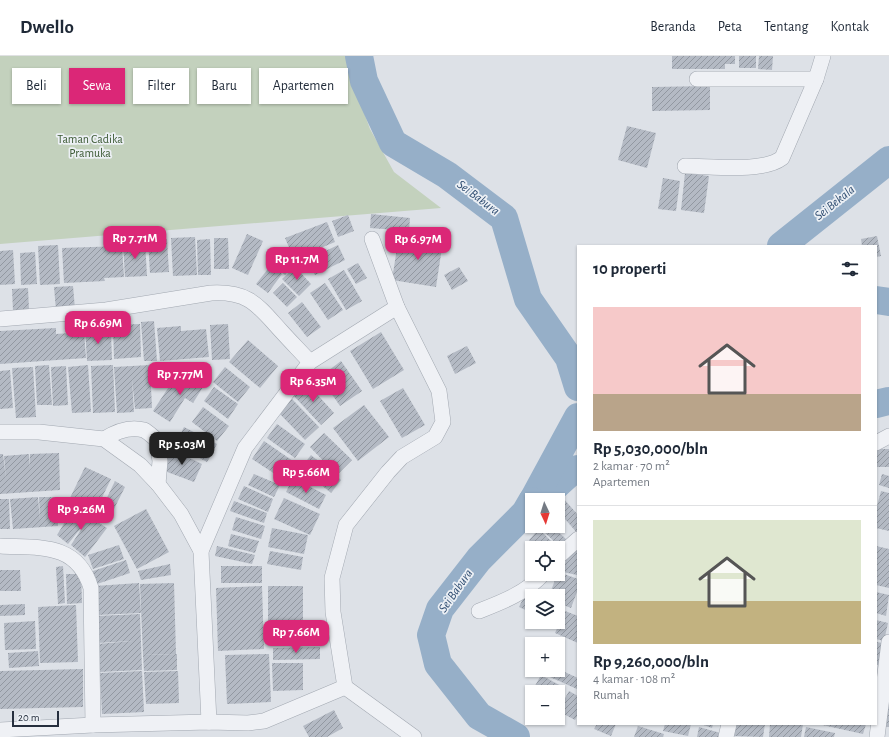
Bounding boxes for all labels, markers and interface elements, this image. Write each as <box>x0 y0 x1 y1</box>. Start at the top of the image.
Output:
text: Dwello <box>20 18 74 37</box>
text: Beranda <box>650 20 696 34</box>
text: Peta <box>718 20 742 34</box>
text: Tentang <box>764 20 808 34</box>
text: Kontak <box>830 20 869 34</box>
chip: Beli <box>12 68 61 104</box>
chip: Sewa <box>69 68 125 104</box>
chip: Filter <box>133 68 189 104</box>
chip: Baru <box>197 68 251 104</box>
chip: Apartemen <box>259 68 348 104</box>
park label: Taman Cadika Pramuka <box>57 133 123 159</box>
water label: Sei Babura <box>454 178 502 218</box>
water label: Sei Bekala <box>813 183 858 223</box>
pin: Rp 7.71M <box>94 226 176 260</box>
pin: Rp 6.97M <box>377 227 459 261</box>
text: Rp 7.71M <box>112 232 158 245</box>
text: Rp 6.97M <box>394 233 442 246</box>
pin: Rp 11.7M <box>256 247 338 281</box>
text: Rp 11.7M <box>275 253 319 266</box>
icon: filters <box>839 258 861 280</box>
text: 10 properti <box>593 260 667 277</box>
pin: Rp 6.69M <box>57 311 139 345</box>
text: Rp 6.69M <box>74 317 122 330</box>
icon: home <box>691 333 763 405</box>
pin: Rp 7.77M <box>139 362 221 396</box>
text: Rp 7.77M <box>157 368 203 381</box>
pin: Rp 6.35M <box>272 369 354 403</box>
text: Rp 6.35M <box>290 375 336 388</box>
pin: Rp 5.03M <box>141 432 223 466</box>
text: Rp 5.03M <box>158 438 206 451</box>
text: Rp 5,030,000/bln <box>593 440 708 457</box>
pin: Rp 5.66M <box>265 460 347 494</box>
text: 2 kamar · 70 m² <box>593 460 670 473</box>
text: Rp 5.66M <box>282 466 330 479</box>
text: Apartemen <box>593 476 650 489</box>
north arrow <box>525 493 565 533</box>
map controls <box>525 493 565 725</box>
pin: Rp 9.26M <box>40 497 122 531</box>
text: Rp 9.26M <box>57 503 105 516</box>
button: locate <box>525 541 565 581</box>
icon: home <box>691 546 763 618</box>
water label: Sei Babura <box>437 567 476 615</box>
button: layers <box>525 589 565 629</box>
pin: Rp 7.66M <box>255 620 337 654</box>
text: Rp 7.66M <box>272 626 320 639</box>
button: + <box>525 637 565 677</box>
text: Rp 9,260,000/bln <box>593 653 709 670</box>
text: 4 kamar · 108 m² <box>593 673 675 686</box>
button: − <box>525 685 565 725</box>
text: Rumah <box>593 689 630 702</box>
scale bar <box>12 709 59 728</box>
text: 20 m <box>18 712 39 723</box>

